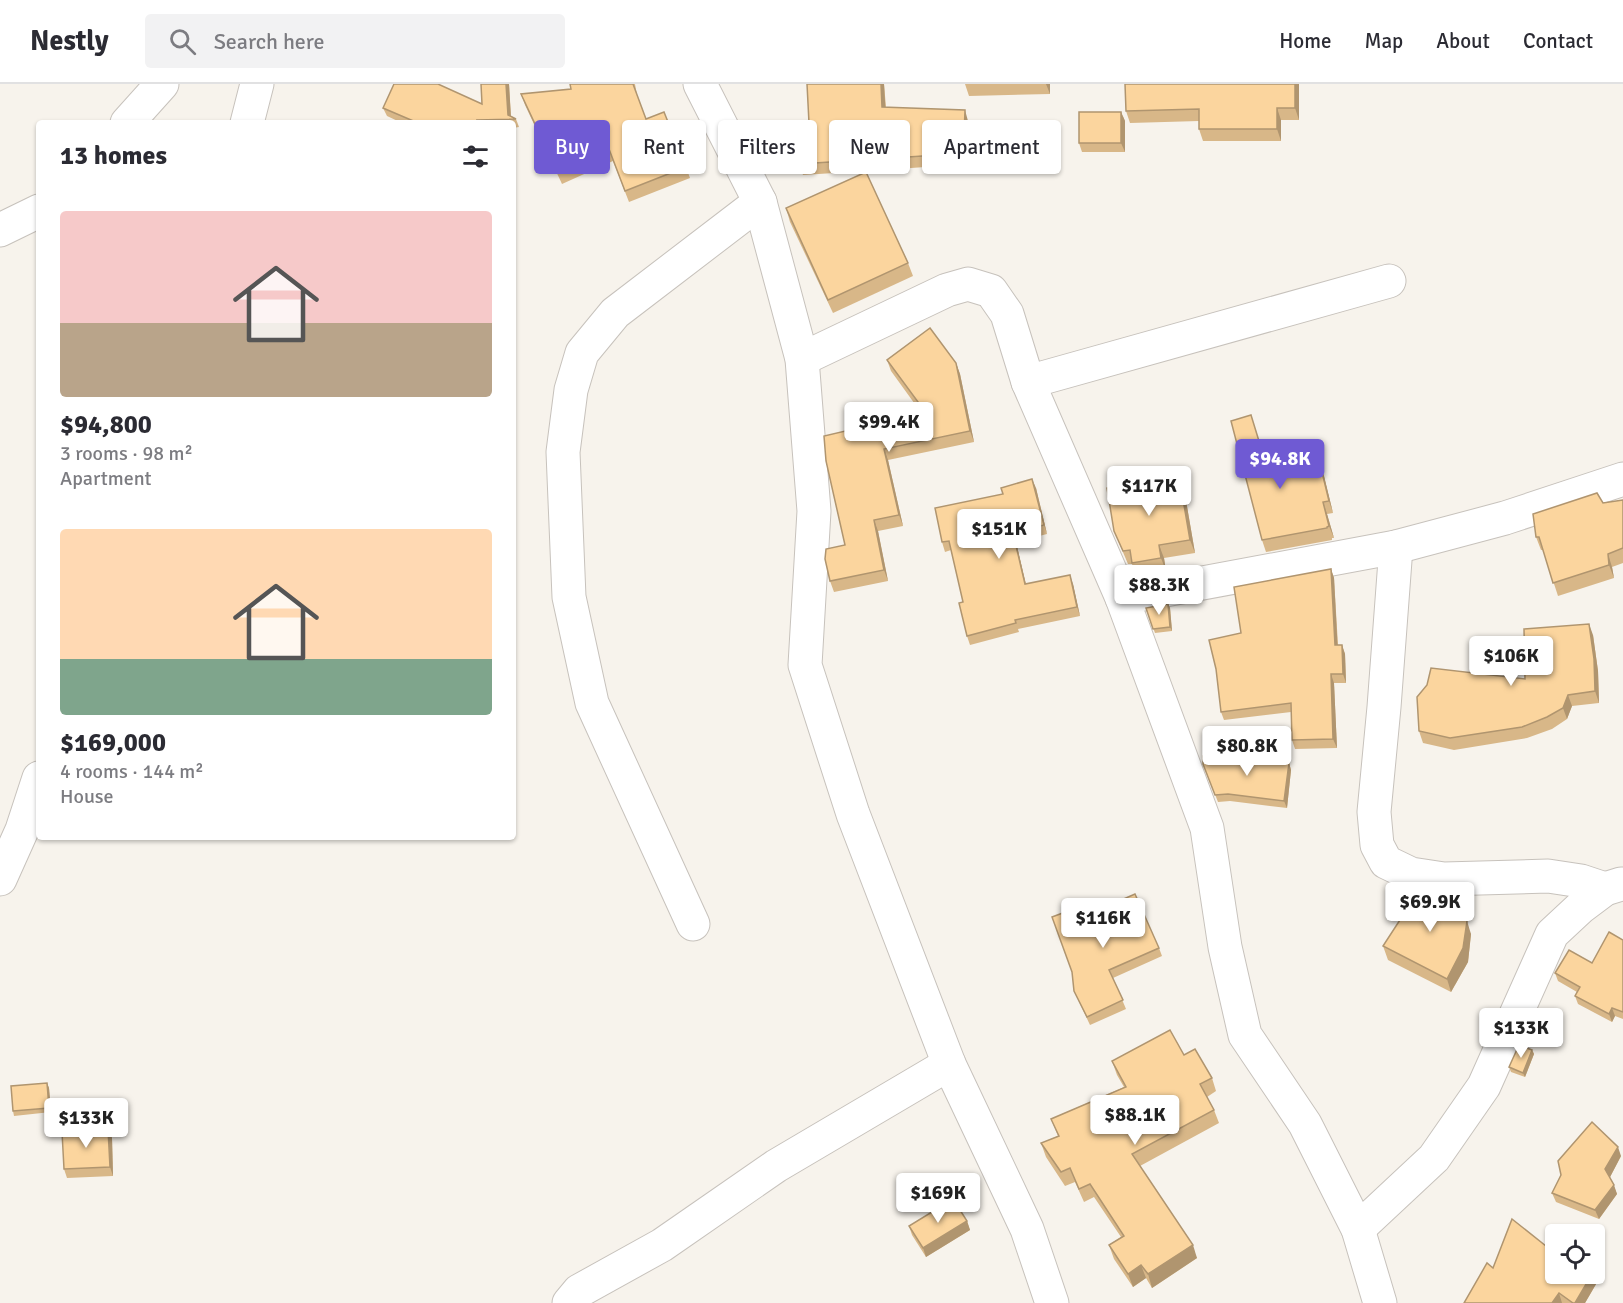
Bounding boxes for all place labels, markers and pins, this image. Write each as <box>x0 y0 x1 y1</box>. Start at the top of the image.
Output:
pin: $99.4K <box>840 402 938 453</box>
pin: $94.8K <box>1231 439 1329 490</box>
pin: $117K <box>1107 466 1191 517</box>
pin: $151K <box>957 509 1041 560</box>
pin: $88.3K <box>1110 565 1208 616</box>
pin: $106K <box>1469 636 1553 687</box>
pin: $80.8K <box>1198 726 1296 777</box>
pin: $69.9K <box>1381 882 1479 933</box>
pin: $116K <box>1061 898 1145 949</box>
pin: $133K <box>1479 1008 1563 1059</box>
pin: $88.1K <box>1086 1095 1184 1146</box>
pin: $133K <box>44 1098 128 1149</box>
pin: $169K <box>896 1173 980 1224</box>

